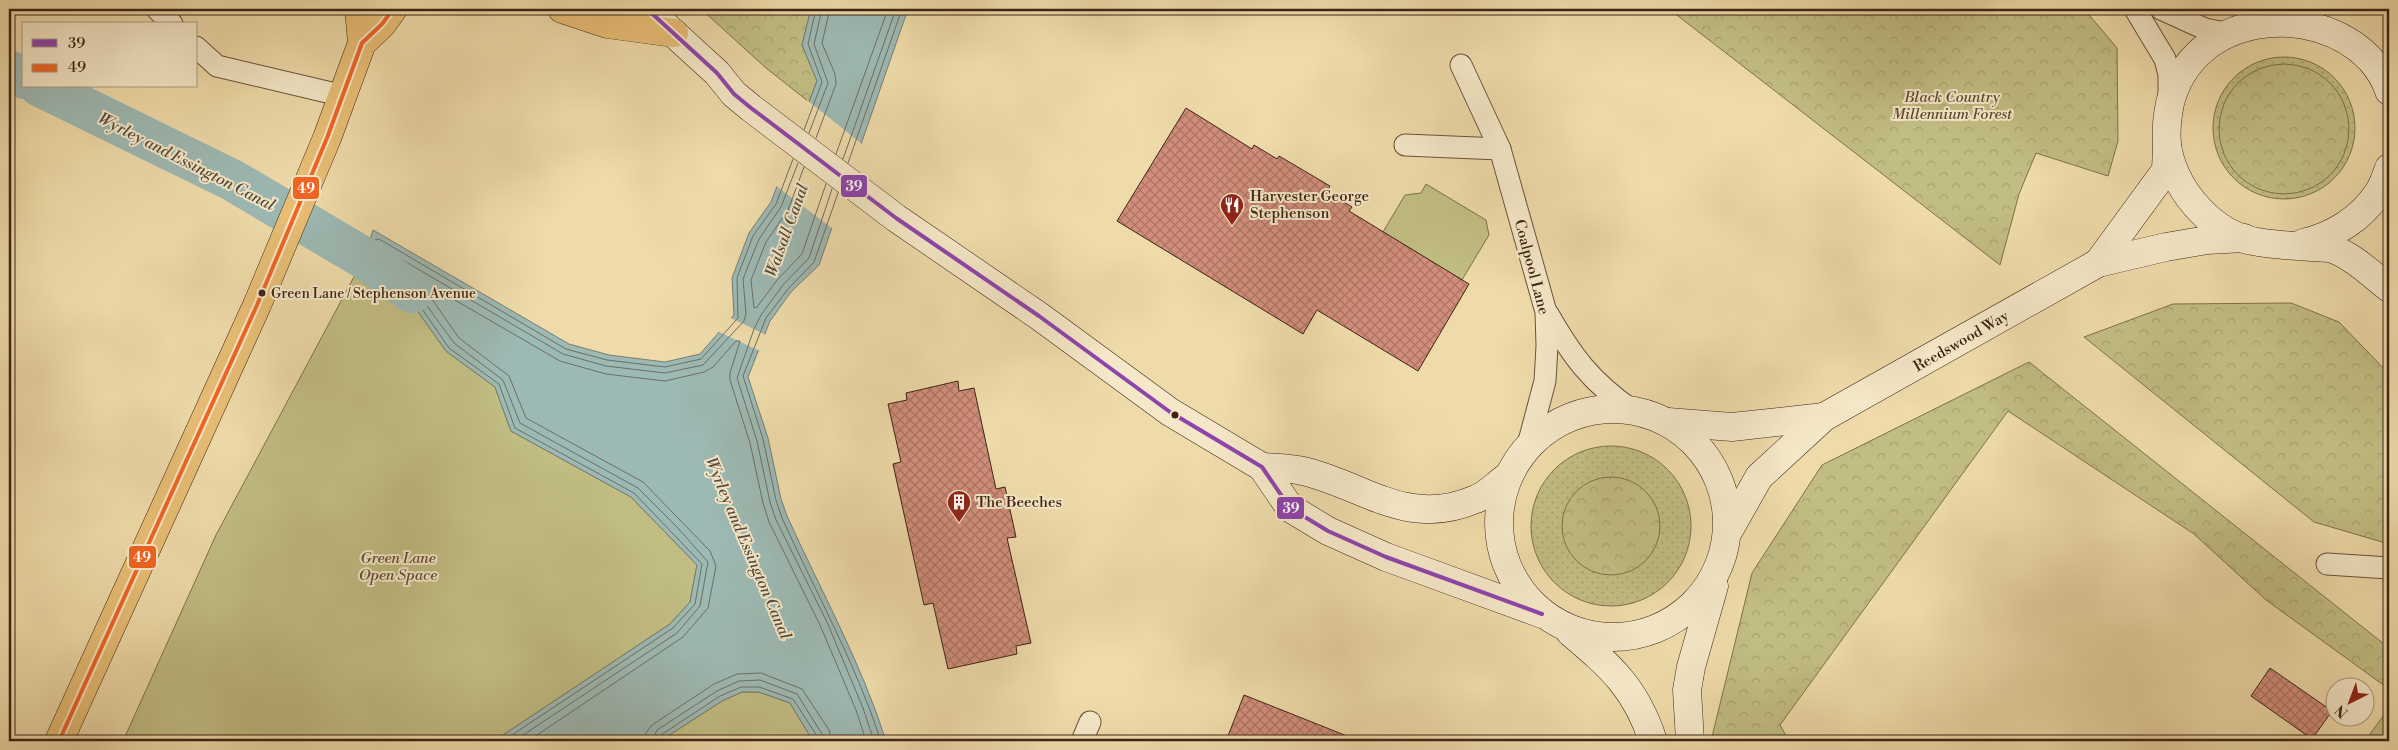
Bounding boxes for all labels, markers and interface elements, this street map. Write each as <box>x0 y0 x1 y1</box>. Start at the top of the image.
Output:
legend <box>22 22 198 88</box>
text: 39 <box>68 34 85 53</box>
text: 49 <box>68 58 86 77</box>
park label: Black Country Millennium Forest <box>1892 88 2013 124</box>
water label: Wyrley and Essington Canal <box>95 108 279 216</box>
line badge: 39 <box>840 174 868 198</box>
line badge: 49 <box>292 176 320 200</box>
text: 39 <box>845 178 863 196</box>
text: 49 <box>297 180 315 198</box>
water label: Walsall Canal <box>761 180 813 280</box>
place label: Harvester George Stephenson <box>1250 187 1369 223</box>
restaurant icon: Harvester George Stephenson <box>1219 192 1245 226</box>
street label: Coalpool Lane <box>1510 217 1553 317</box>
place label: Green Lane / Stephenson Avenue <box>271 285 476 303</box>
marker: Green Lane / Stephenson Avenue <box>257 288 267 298</box>
street label: Reedswood Way <box>1910 306 2013 376</box>
unlabelled marker <box>1170 410 1180 420</box>
water label: Wyrley and Essington Canal <box>701 454 796 643</box>
building icon: The Beeches <box>946 489 972 523</box>
place label: The Beeches <box>976 493 1062 512</box>
line badge: 39 <box>1276 496 1305 520</box>
text: 39 <box>1282 500 1300 518</box>
line badge: 49 <box>128 545 157 569</box>
text: 49 <box>133 549 151 567</box>
park label: Green Lane Open Space <box>359 549 437 585</box>
north arrow <box>2326 678 2376 728</box>
text: N <box>2332 701 2352 721</box>

